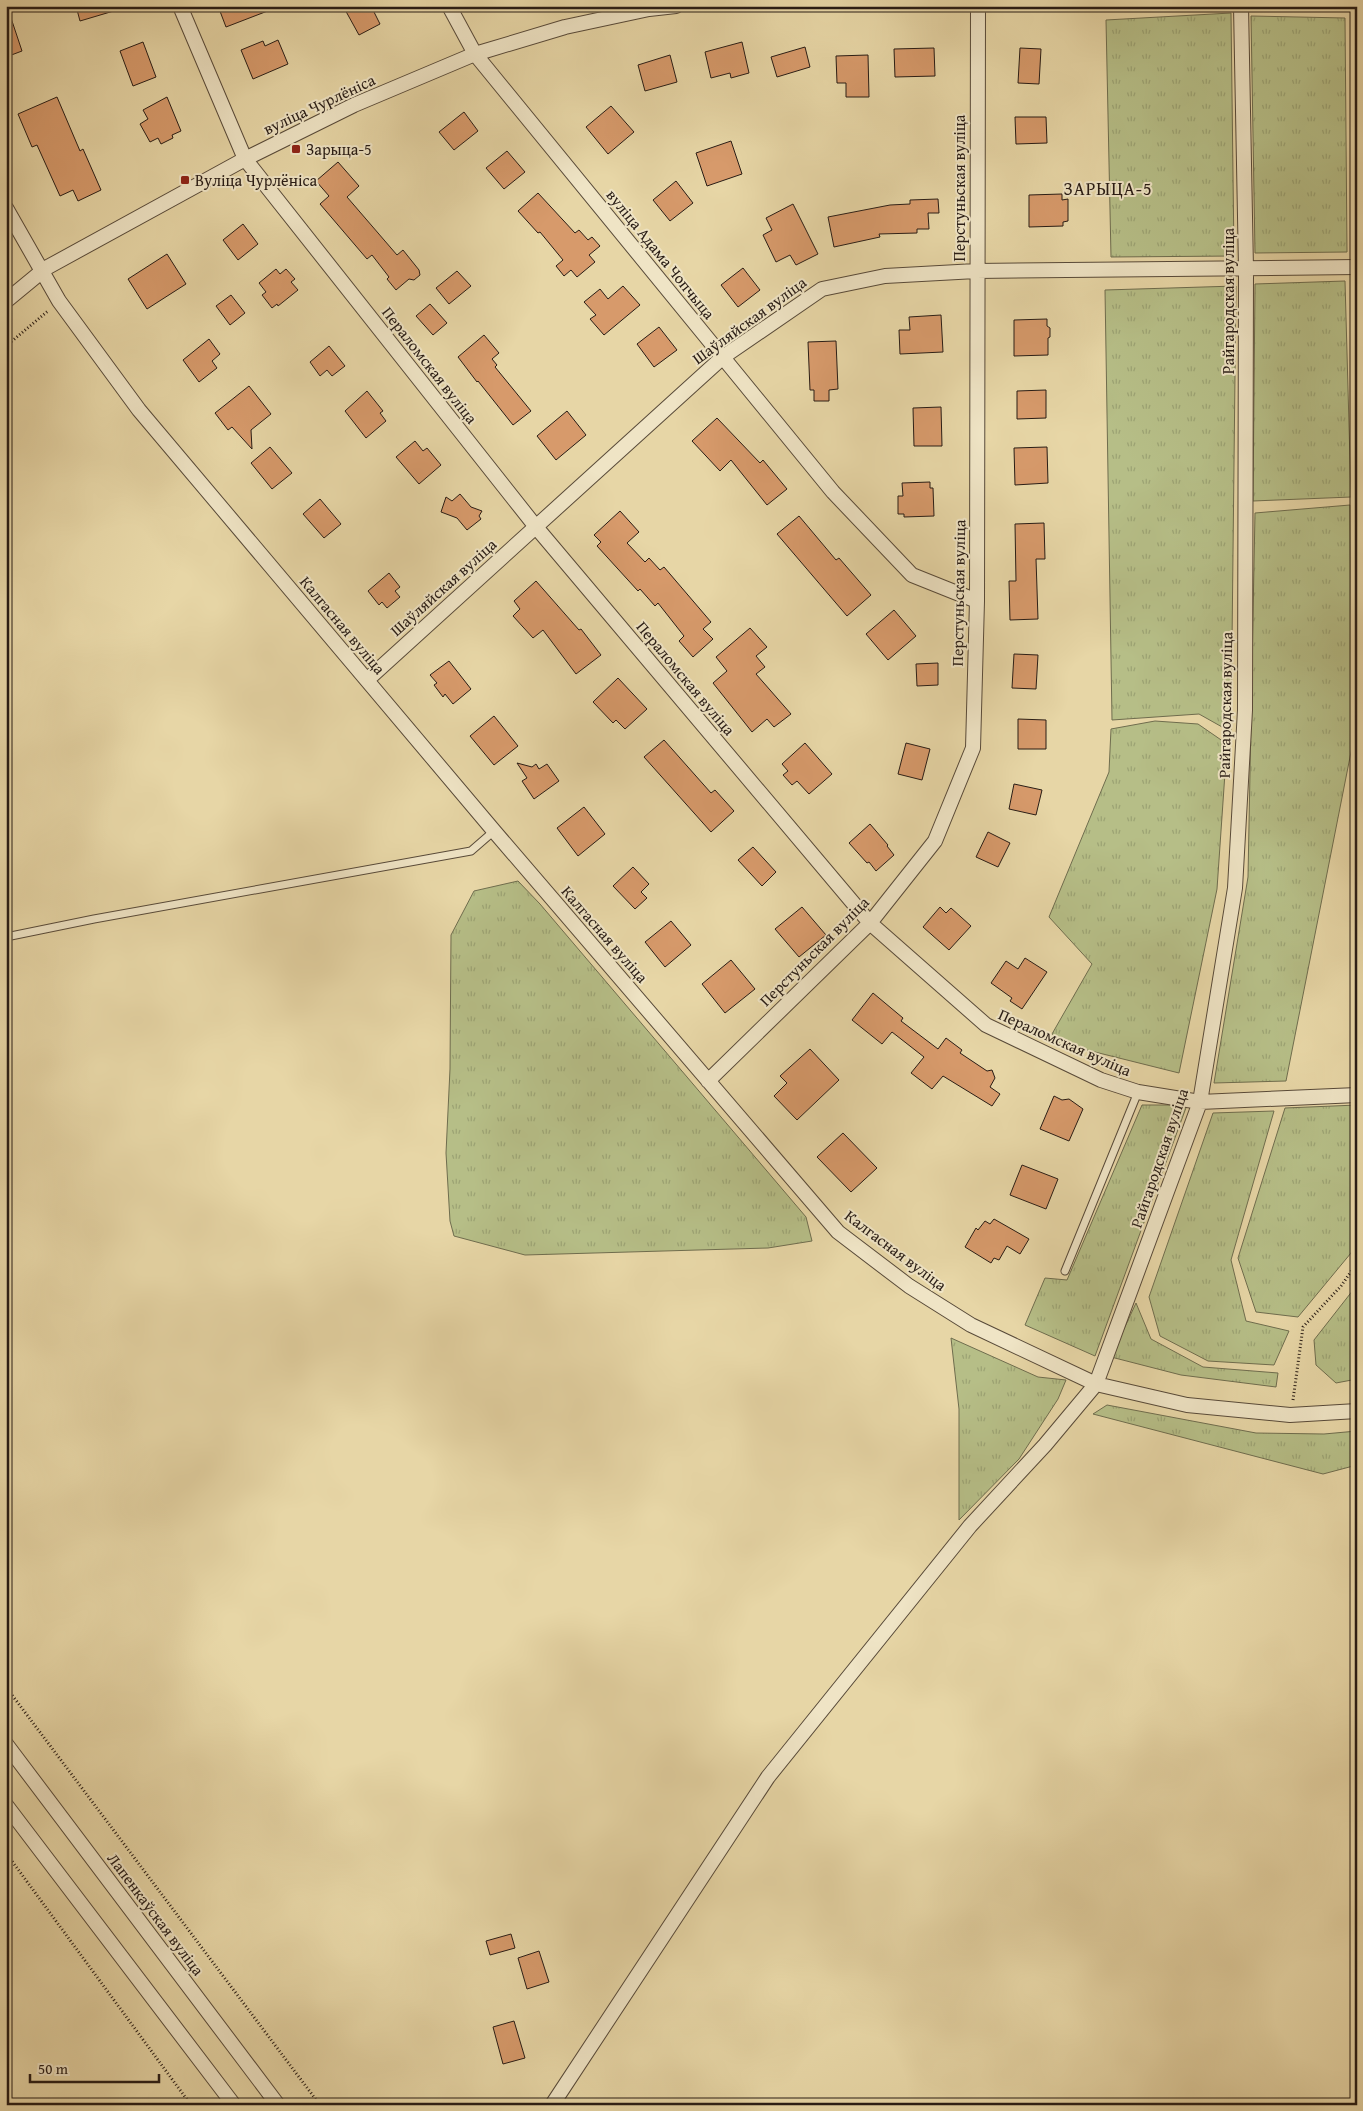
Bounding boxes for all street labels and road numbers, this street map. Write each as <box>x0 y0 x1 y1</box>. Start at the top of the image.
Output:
street label: вуліца Чурлёніса <box>259 67 379 140</box>
street label: Перстуньская вуліца <box>947 114 971 261</box>
street label: вуліца Адама Чопчыца <box>601 184 721 325</box>
street label: Райгародская вуліца <box>1216 227 1240 374</box>
street label: Шаўляйская вуліца <box>687 270 811 370</box>
street label: Пераломская вуліца <box>376 301 484 429</box>
street label: Перстуньская вуліца <box>945 519 971 667</box>
street label: Шаўляйская вуліца <box>384 532 502 642</box>
street label: Калгасная вуліца <box>295 570 392 680</box>
street label: Пераломская вуліца <box>631 615 741 741</box>
street label: Райгародская вуліца <box>1212 631 1238 778</box>
street label: Калгасная вуліца <box>556 880 654 988</box>
street label: Перстуньская вуліца <box>754 890 875 1011</box>
street label: Пераломская вуліца <box>995 1002 1136 1082</box>
street label: Райгародская вуліца <box>1124 1085 1194 1231</box>
street label: Калгасная вуліца <box>840 1204 952 1297</box>
street label: Лапенкаўская вуліца <box>102 1848 210 1981</box>

